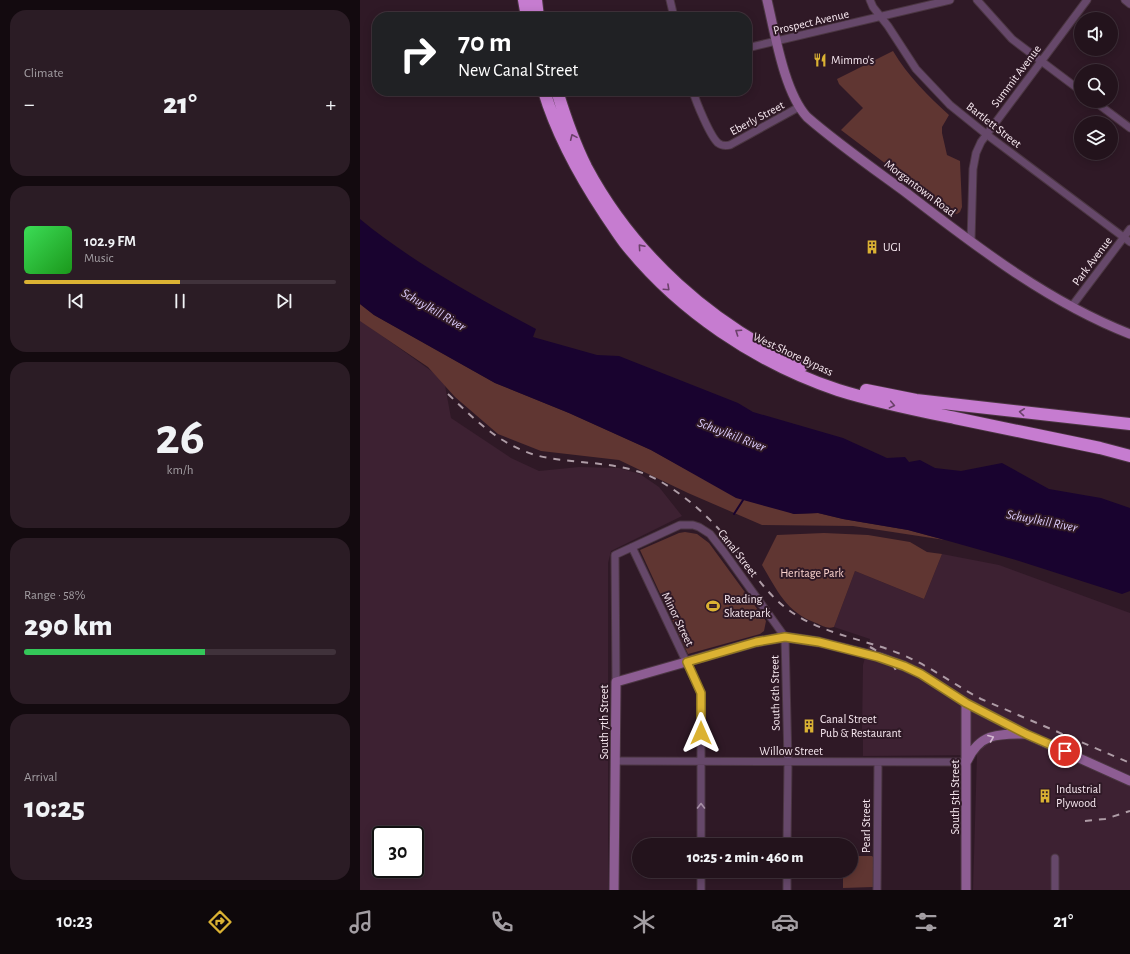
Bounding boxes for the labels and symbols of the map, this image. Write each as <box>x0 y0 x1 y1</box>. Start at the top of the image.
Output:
street label: Prospect Avenue <box>772 7 850 37</box>
street label: Summit Avenue <box>989 43 1043 109</box>
restaurant icon: Mimmo's <box>812 52 828 68</box>
place label: Mimmo's <box>831 54 874 66</box>
street label: Eberly Street <box>728 99 787 138</box>
street label: Bartlett Street <box>964 100 1024 150</box>
one-way arrow <box>570 133 578 141</box>
street label: Morgantown Road <box>882 157 958 219</box>
street label: Park Avenue <box>1070 234 1114 288</box>
building icon: UGI <box>864 239 880 255</box>
place label: UGI <box>883 241 901 253</box>
one-way arrow <box>639 244 646 251</box>
one-way arrow <box>663 283 670 290</box>
water label: Schuylkill River <box>399 287 468 334</box>
one-way arrow <box>736 330 743 337</box>
street label: West Shore Bypass <box>751 330 835 379</box>
one-way arrow <box>889 400 895 408</box>
one-way arrow <box>1019 407 1025 416</box>
water label: Schuylkill River <box>696 416 768 455</box>
water label: Schuylkill River <box>1005 508 1079 535</box>
street label: Canal Street <box>716 527 760 579</box>
park label: Heritage Park <box>780 567 844 579</box>
street label: Minor Street <box>660 590 696 648</box>
place label: Reading Skatepark <box>724 593 771 619</box>
sports icon: Reading Skatepark <box>705 598 721 614</box>
street label: South 6th Street <box>768 655 782 731</box>
street label: South 7th Street <box>598 684 610 759</box>
position arrow <box>680 712 722 754</box>
place label: Canal Street Pub & Restaurant <box>820 713 902 739</box>
building icon: Canal Street Pub & Restaurant <box>801 718 817 734</box>
one-way arrow <box>987 734 994 742</box>
pin <box>1048 734 1082 768</box>
street label: Willow Street <box>759 745 823 757</box>
street label: South 5th Street <box>949 759 961 834</box>
place label: Industrial Plywood <box>1056 783 1101 810</box>
building icon: Industrial Plywood <box>1037 788 1053 804</box>
street label: Pearl Street <box>860 799 872 853</box>
one-way arrow <box>697 803 705 809</box>
speed limit sign: 30 <box>372 826 424 878</box>

